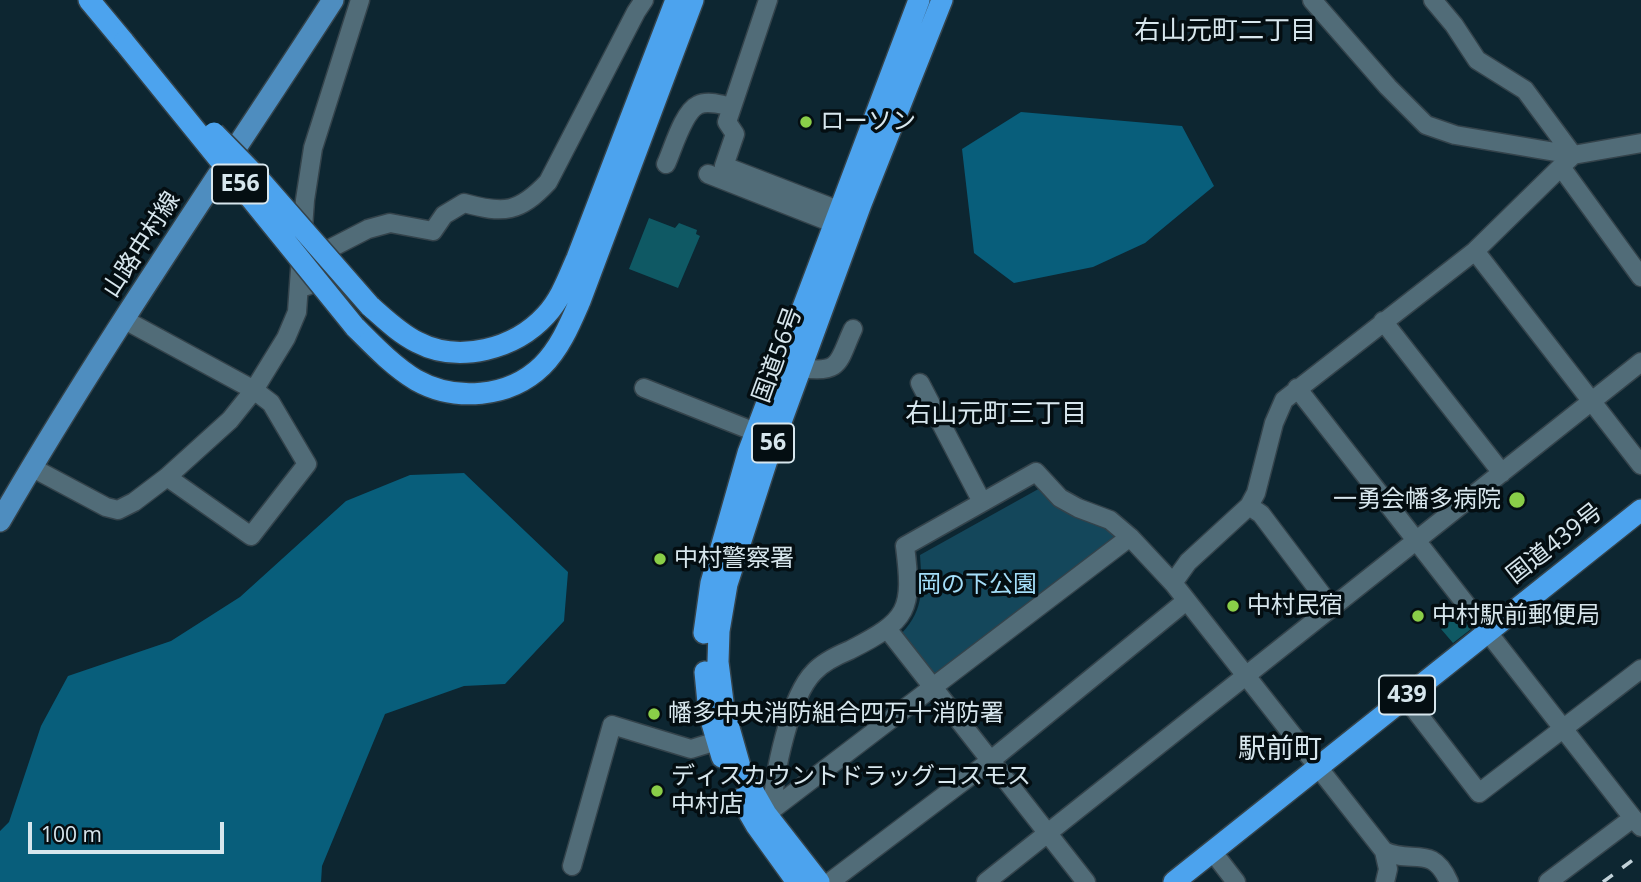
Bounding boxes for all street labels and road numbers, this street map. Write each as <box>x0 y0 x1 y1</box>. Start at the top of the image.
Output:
road number: E56 <box>212 164 268 204</box>
street label: 山路中村線 <box>97 187 187 303</box>
street label: 国道56号 <box>747 303 809 407</box>
road number: 56 <box>752 424 794 462</box>
street label: 国道439号 <box>1502 498 1608 590</box>
road number: 439 <box>1379 676 1435 715</box>

